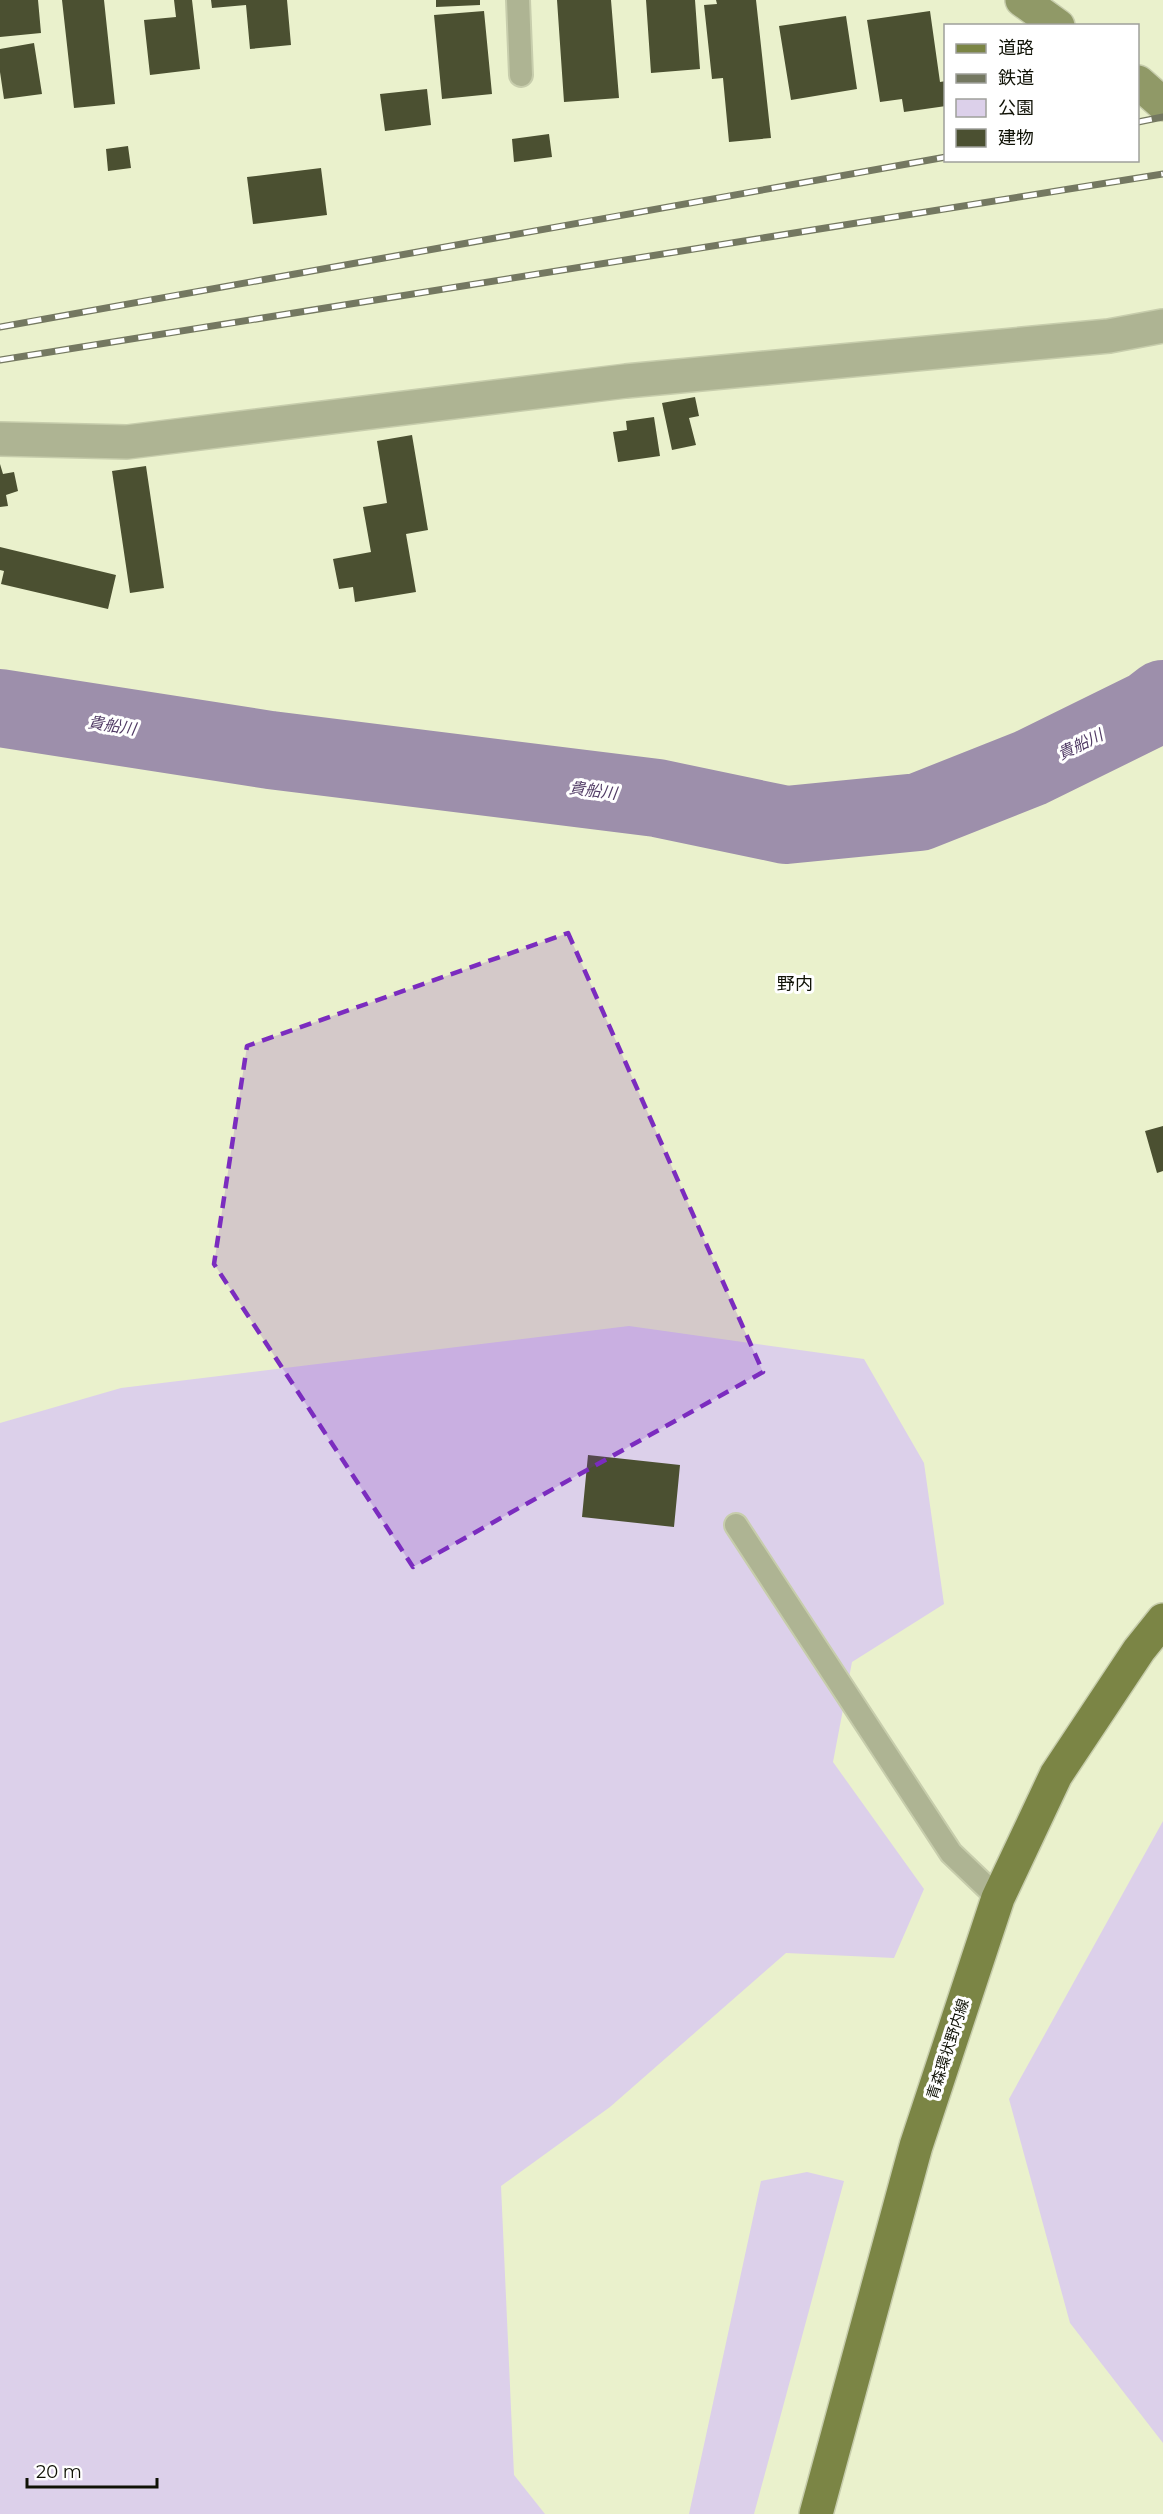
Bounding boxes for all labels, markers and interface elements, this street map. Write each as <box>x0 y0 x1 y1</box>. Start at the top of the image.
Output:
legend <box>944 24 1139 162</box>
text: 道路 <box>998 37 1034 59</box>
text: 鉄道 <box>998 67 1034 89</box>
text: 公園 <box>998 97 1034 119</box>
text: 建物 <box>998 127 1034 149</box>
water label: 貴船川 <box>87 712 139 739</box>
water label: 貴船川 <box>1054 725 1108 764</box>
water label: 貴船川 <box>568 778 620 803</box>
district label: 野内 <box>777 973 813 995</box>
street label: 青森環状野内線 <box>922 1996 973 2102</box>
scale bar <box>27 2451 158 2489</box>
text: 20 m <box>36 2461 82 2483</box>

